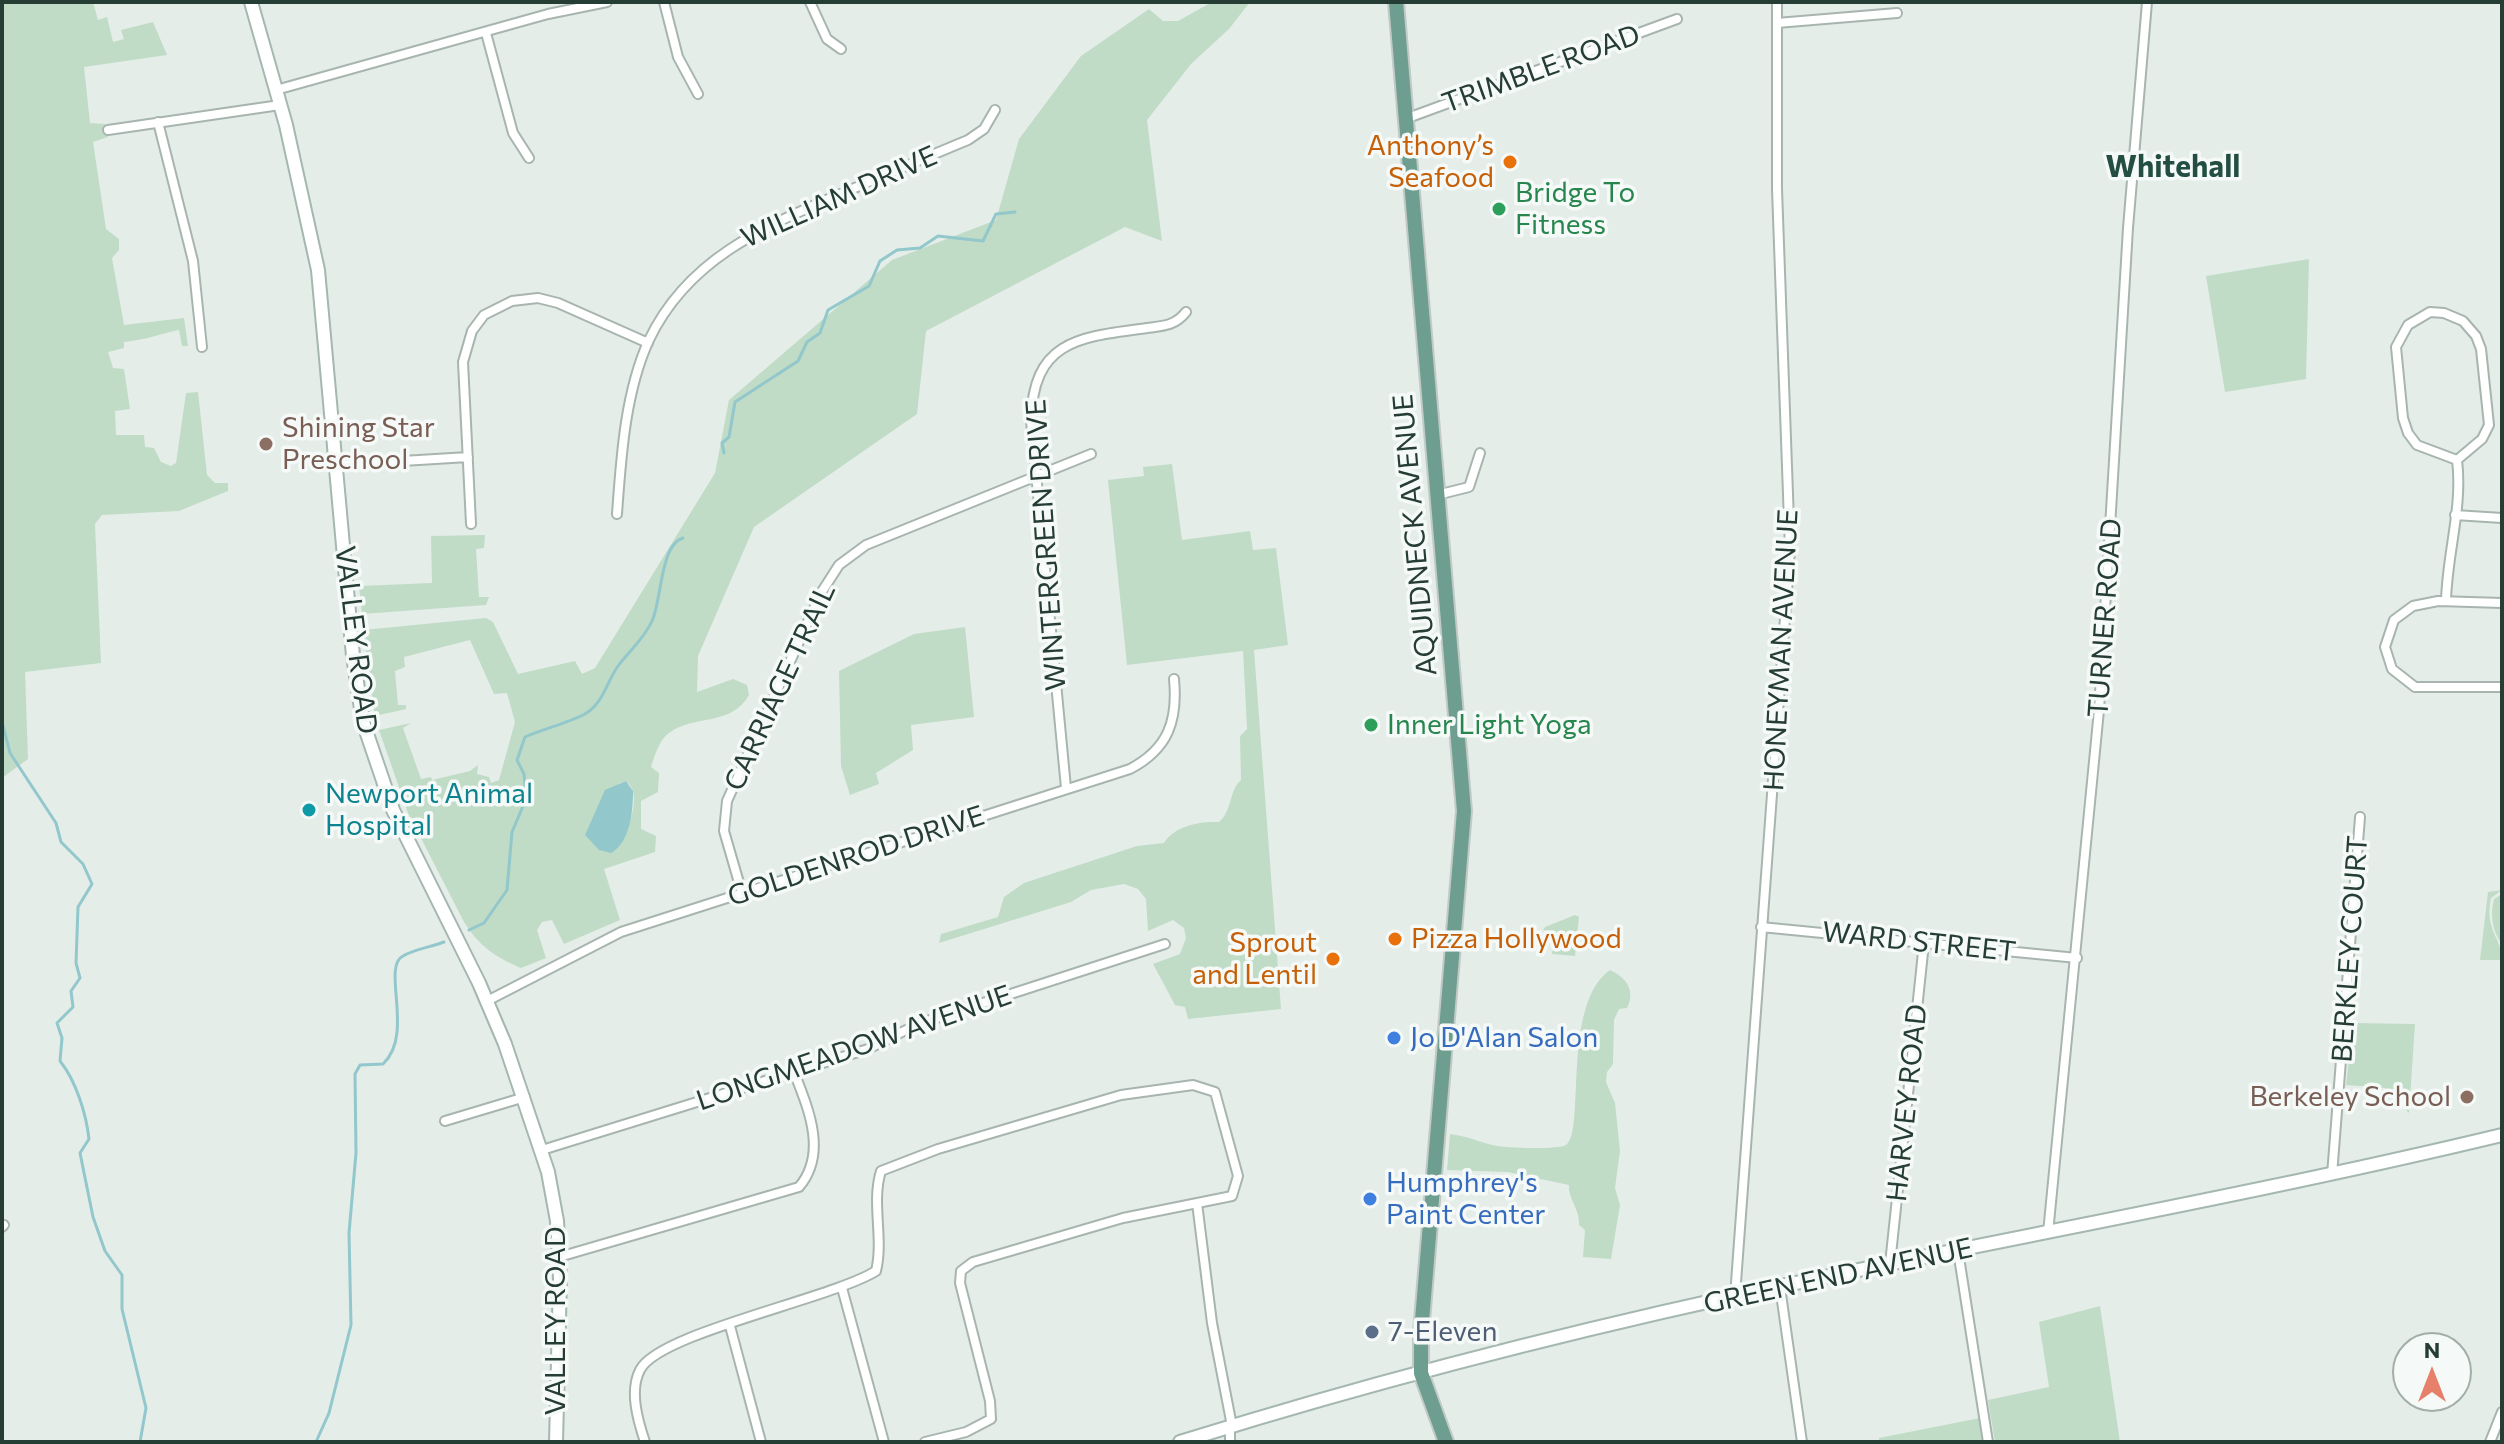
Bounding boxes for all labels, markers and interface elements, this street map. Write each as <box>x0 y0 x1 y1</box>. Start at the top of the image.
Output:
street label: TRIMBLE ROAD <box>1438 18 1644 120</box>
place label: Anthony’s Seafood <box>1367 129 1494 195</box>
street label: WILLIAM DRIVE <box>736 139 942 255</box>
district label: Whitehall <box>2106 149 2240 185</box>
marker: Anthony’s Seafood <box>1501 153 1519 171</box>
place label: Bridge To Fitness <box>1515 176 1635 242</box>
marker: Bridge To Fitness <box>1490 200 1508 218</box>
street label: AQUIDNECK AVENUE <box>1386 393 1444 677</box>
street label: WINTERGREEN DRIVE <box>1019 398 1073 692</box>
place label: Shining Star Preschool <box>282 411 435 477</box>
marker: Shining Star Preschool <box>257 435 275 453</box>
street label: HONEYMAN AVENUE <box>1757 508 1805 792</box>
street label: TURNER ROAD <box>2081 517 2129 719</box>
street label: VALLEY ROAD <box>328 544 384 736</box>
street label: CARRIAGE TRAIL <box>717 578 843 796</box>
place label: Inner Light Yoga <box>1387 708 1592 742</box>
marker: Inner Light Yoga <box>1362 716 1380 734</box>
place label: Newport Animal Hospital <box>325 777 533 843</box>
street label: GOLDENROD DRIVE <box>723 799 989 913</box>
marker: Newport Animal Hospital <box>300 801 318 819</box>
street label: BERKLEY COURT <box>2325 835 2375 1063</box>
street label: WARD STREET <box>1821 915 2017 969</box>
place label: Pizza Hollywood <box>1411 922 1622 956</box>
place label: Sprout and Lentil <box>1192 926 1317 992</box>
marker: Pizza Hollywood <box>1386 930 1404 948</box>
marker: Sprout and Lentil <box>1324 950 1342 968</box>
street label: LONGMEADOW AVENUE <box>692 978 1016 1118</box>
street label: HARVEY ROAD <box>1880 1003 1934 1203</box>
place label: Jo D'Alan Salon <box>1410 1021 1598 1055</box>
marker: Jo D'Alan Salon <box>1385 1029 1403 1047</box>
place label: Berkeley School <box>2249 1080 2451 1114</box>
marker: Berkeley School <box>2458 1088 2476 1106</box>
place label: Humphrey's Paint Center <box>1386 1166 1546 1232</box>
marker: Humphrey's Paint Center <box>1361 1190 1379 1208</box>
street label: VALLEY ROAD <box>539 1226 573 1416</box>
street label: GREEN END AVENUE <box>1700 1231 1976 1321</box>
place label: 7-Eleven <box>1388 1315 1497 1349</box>
marker: 7-Eleven <box>1363 1323 1381 1341</box>
north arrow <box>2392 1332 2472 1412</box>
text: N <box>2424 1336 2440 1363</box>

